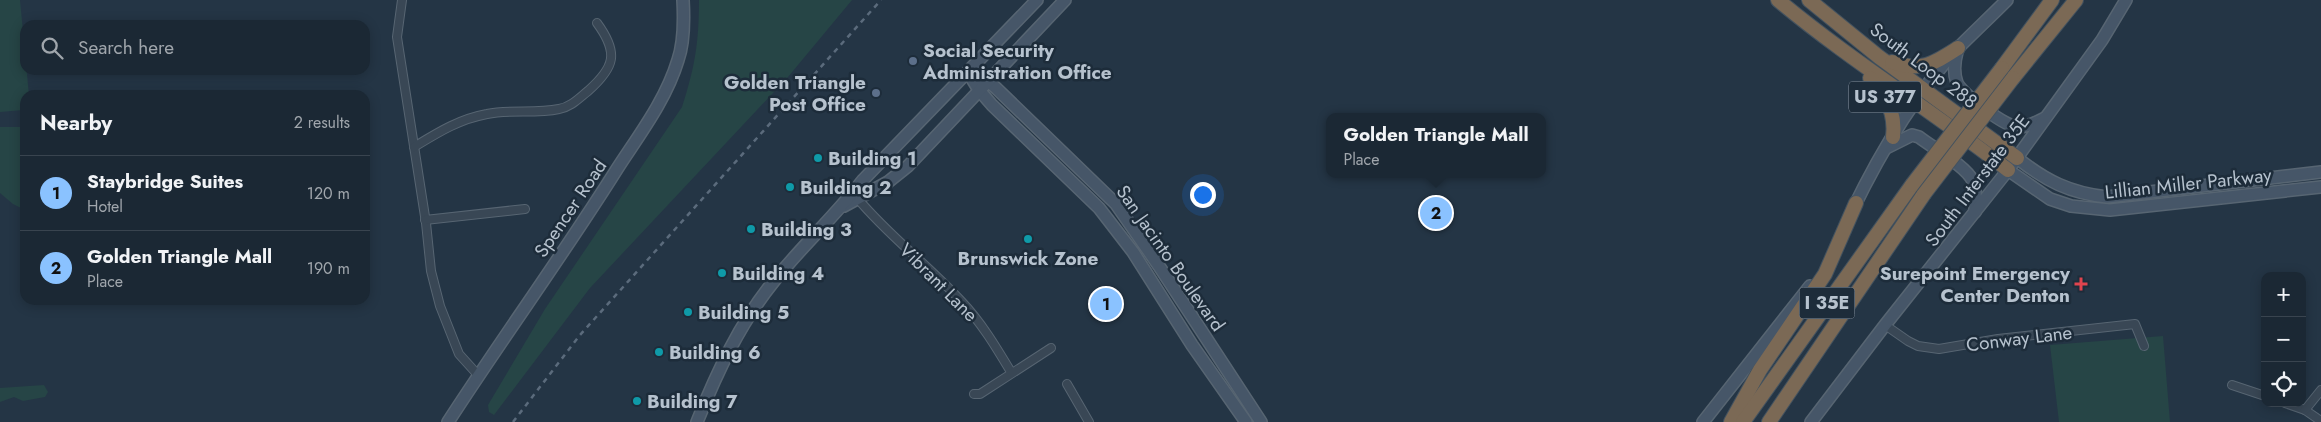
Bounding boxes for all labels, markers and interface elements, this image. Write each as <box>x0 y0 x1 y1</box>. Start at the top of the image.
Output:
street label: South Loop 288 <box>1864 16 1983 115</box>
search box <box>20 20 370 75</box>
icon: search <box>38 34 66 62</box>
text: Search here <box>78 34 174 61</box>
place label: Social Security Administration Office <box>922 37 1112 86</box>
marker: Social Security Administration Office <box>907 55 919 67</box>
place label: Golden Triangle Post Office <box>724 69 866 118</box>
road number: US 377 <box>1849 81 1921 112</box>
marker: Golden Triangle Post Office <box>870 87 882 99</box>
text: Nearby <box>40 108 112 138</box>
street label: South Interstate 35E <box>1919 109 2036 252</box>
text: 2 results <box>294 111 350 134</box>
popup <box>1326 113 1546 178</box>
text: Golden Triangle Mall <box>1343 121 1529 148</box>
place label: Building 1 <box>828 145 917 172</box>
text: Place <box>1343 148 1379 171</box>
marker: Building 1 <box>812 152 824 164</box>
street label: Spencer Road <box>528 154 613 263</box>
street label: Lillian Miller Parkway <box>2103 161 2273 206</box>
text: Staybridge Suites <box>87 168 243 195</box>
place label: Building 2 <box>800 174 892 201</box>
street label: San Jacinto Boulevard <box>1110 180 1231 337</box>
marker: Building 2 <box>784 181 796 193</box>
text: 1 <box>52 182 60 205</box>
text: 120 m <box>307 182 350 205</box>
your location <box>1190 182 1216 208</box>
pin: 2 <box>1420 194 1452 232</box>
text: Hotel <box>87 195 123 218</box>
place label: Building 3 <box>761 216 852 243</box>
marker: Building 3 <box>745 223 757 235</box>
marker: Brunswick Zone <box>1022 233 1034 245</box>
street label: Vibrant Lane <box>893 237 984 328</box>
text: Golden Triangle Mall <box>87 243 272 270</box>
place label: Brunswick Zone <box>958 245 1099 272</box>
text: 2 <box>51 257 61 280</box>
text: 190 m <box>307 257 350 280</box>
place label: Building 4 <box>732 260 824 287</box>
place label: Surepoint Emergency Center Denton <box>1880 260 2071 309</box>
marker: Building 4 <box>716 267 728 279</box>
text: Place <box>87 270 123 293</box>
map controls <box>2261 272 2306 407</box>
button: + <box>2261 272 2306 317</box>
marker: Surepoint Emergency Center Denton <box>2074 277 2088 291</box>
pin: 1 <box>1090 285 1122 323</box>
road number: I 35E <box>1800 288 1854 318</box>
place label: Building 5 <box>698 299 789 326</box>
marker: Building 5 <box>682 306 694 318</box>
button: − <box>2261 317 2306 362</box>
street label: Conway Lane <box>1964 319 2074 358</box>
place label: Building 6 <box>669 339 761 366</box>
marker: Building 6 <box>653 346 665 358</box>
button: locate <box>2261 362 2306 407</box>
place label: Building 7 <box>647 388 738 415</box>
marker: Building 7 <box>631 395 643 407</box>

